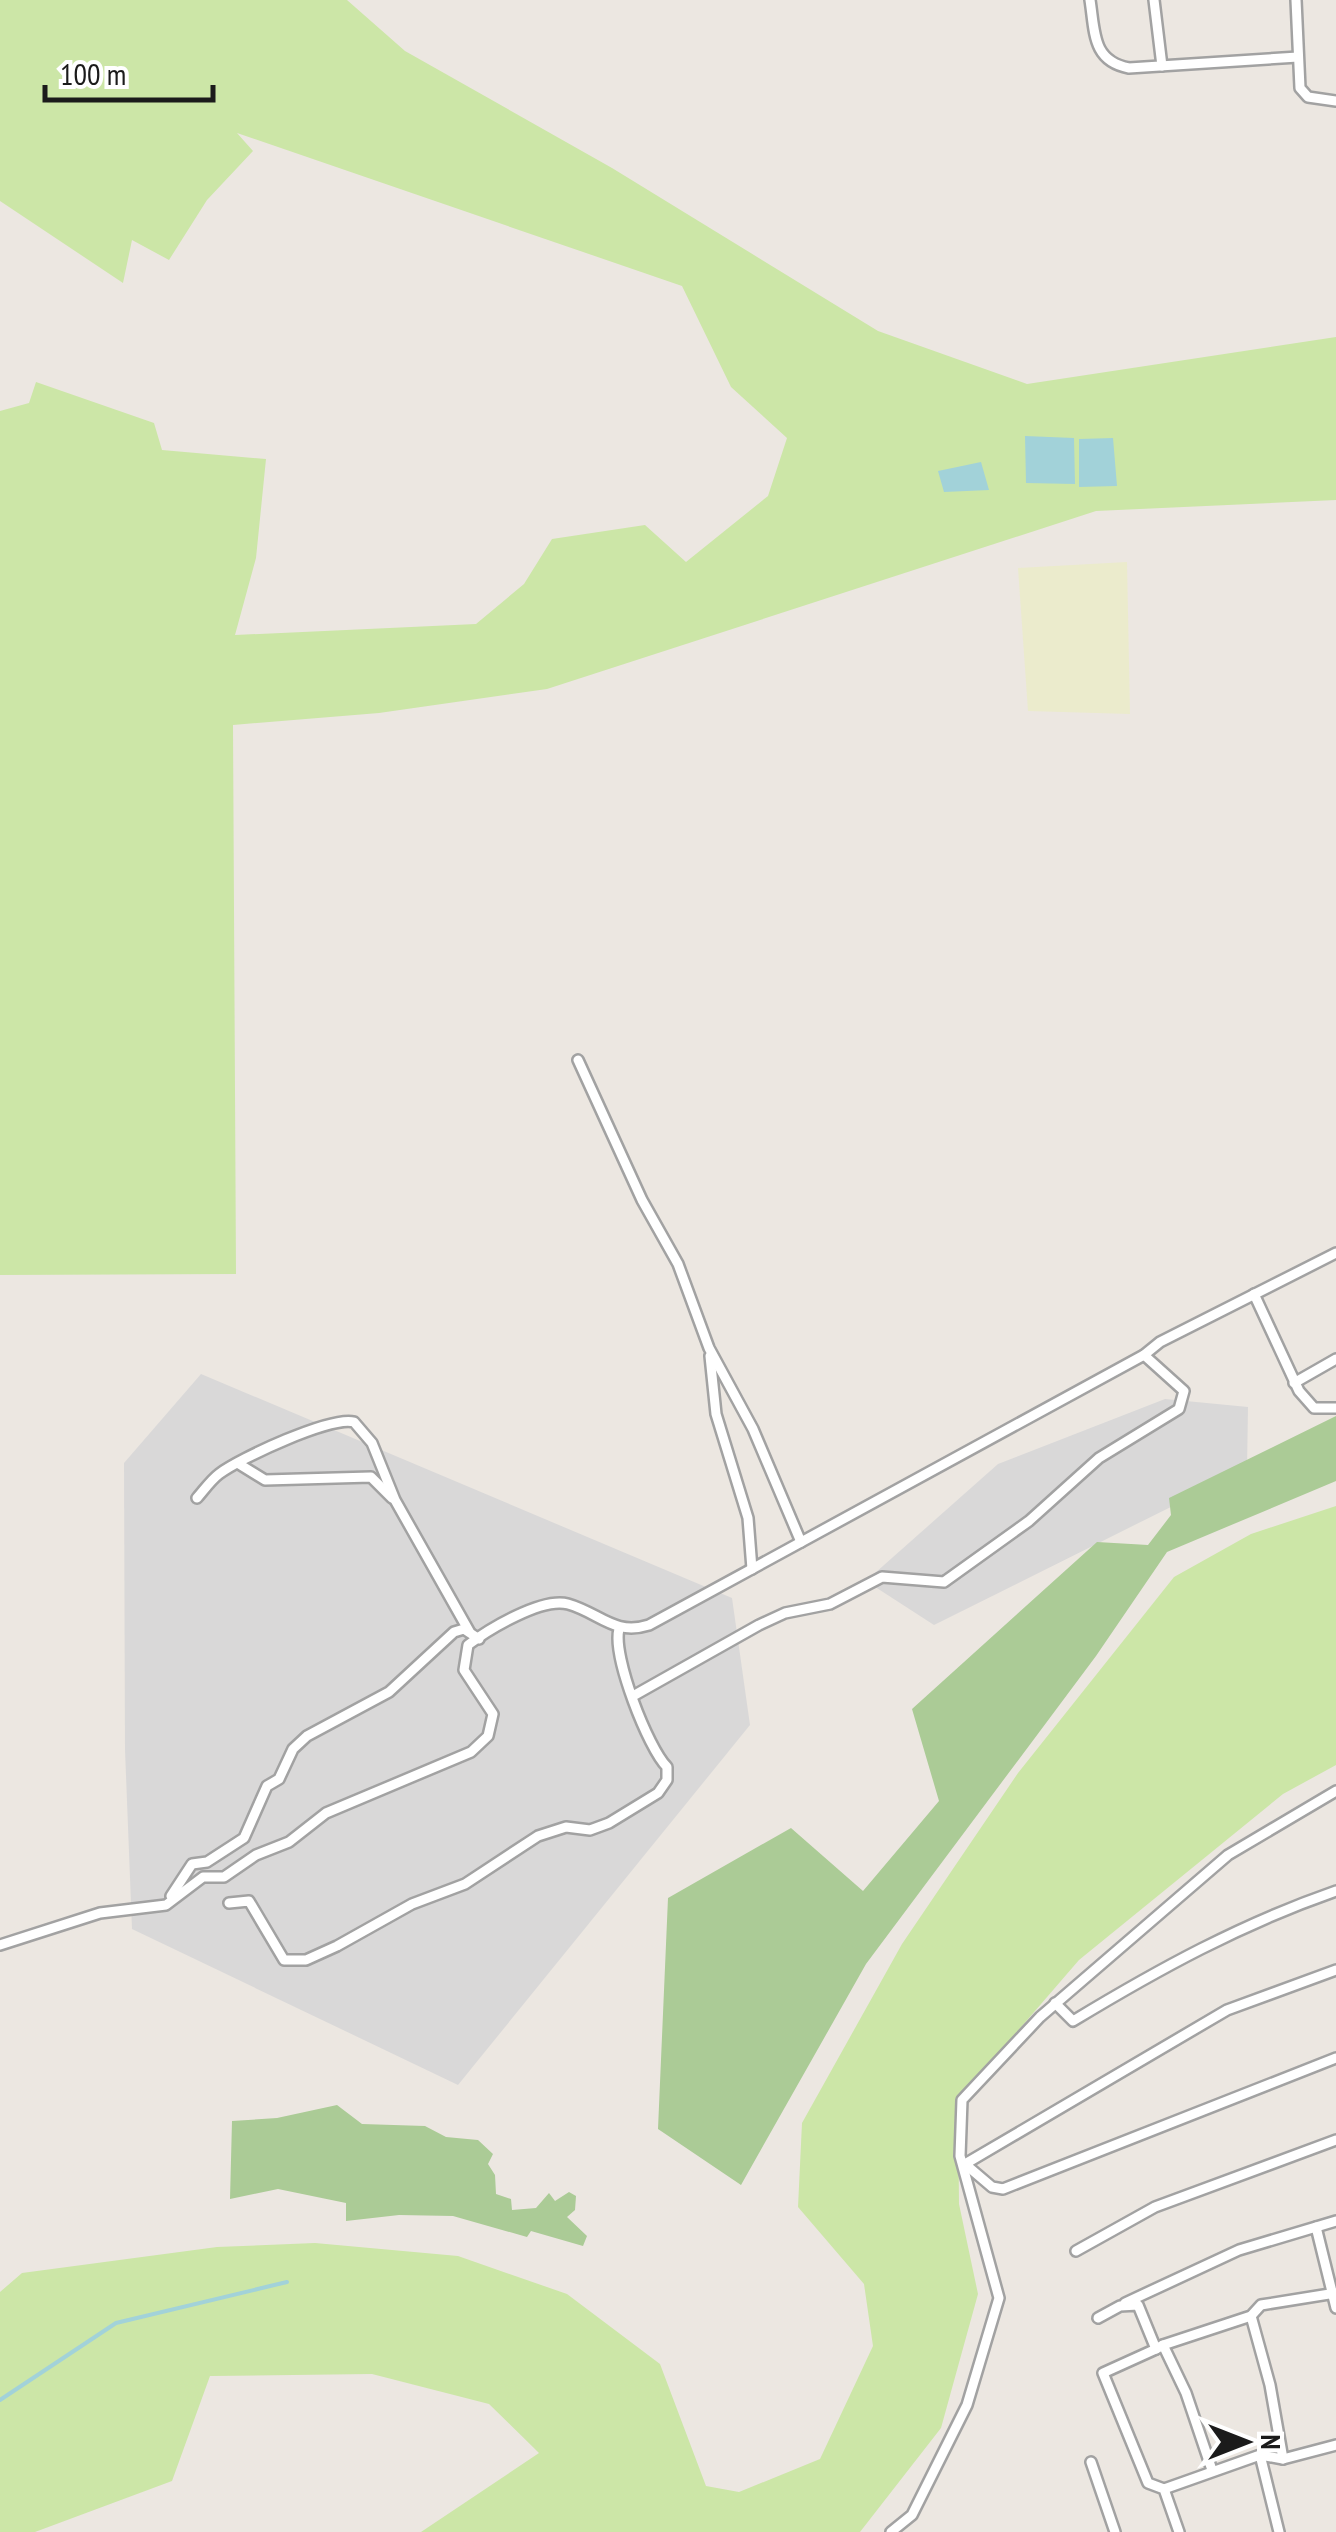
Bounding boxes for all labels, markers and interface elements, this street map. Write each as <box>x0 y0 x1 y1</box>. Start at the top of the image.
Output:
scale bar <box>45 40 212 102</box>
text: 100 m <box>60 54 126 93</box>
north arrow <box>1196 2392 1296 2492</box>
text: N <box>1253 2434 1290 2450</box>

